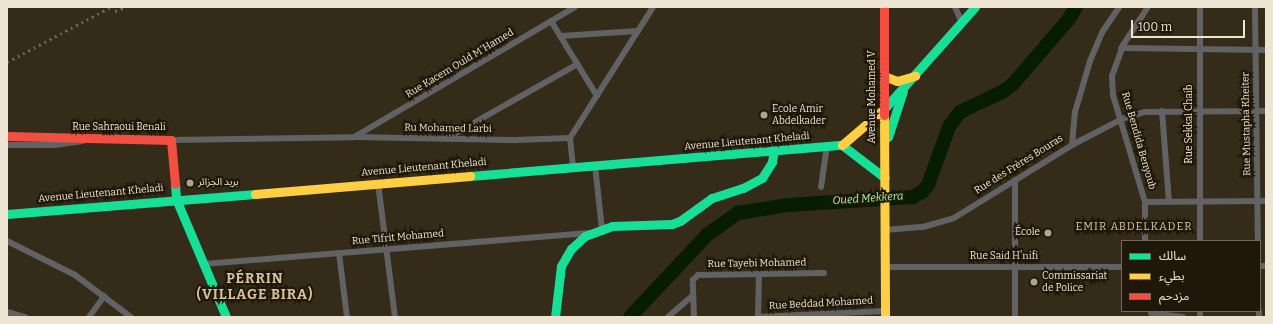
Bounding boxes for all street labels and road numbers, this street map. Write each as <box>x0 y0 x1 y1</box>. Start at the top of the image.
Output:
street label: Rue Kacem Ould M'Hamed <box>404 27 516 101</box>
street label: Avenue Mohamed V <box>867 50 879 144</box>
street label: Rue Mustapha Kheiter <box>1240 72 1254 176</box>
street label: Rue Sekkal Chaib <box>1184 84 1196 164</box>
street label: Rue Bendida Benyoub <box>1118 91 1158 191</box>
street label: Rue Sahraoui Benali <box>72 122 166 134</box>
street label: Ru Mohamed Larbi <box>404 122 492 136</box>
street label: Avenue Lieutenant Kheladi <box>684 131 810 153</box>
street label: Rue des Frères Bouras <box>972 133 1066 197</box>
street label: Avenue Lieutenant Kheladi <box>361 157 487 179</box>
street label: Avenue Lieutenant Kheladi <box>38 183 164 205</box>
street label: Rue Tifrit Mohamed <box>352 228 444 248</box>
street label: Rue Said H'nifi <box>970 251 1038 263</box>
street label: Rue Tayebi Mohamed <box>707 257 807 271</box>
street label: Rue Beddad Mohamed <box>769 295 873 313</box>

